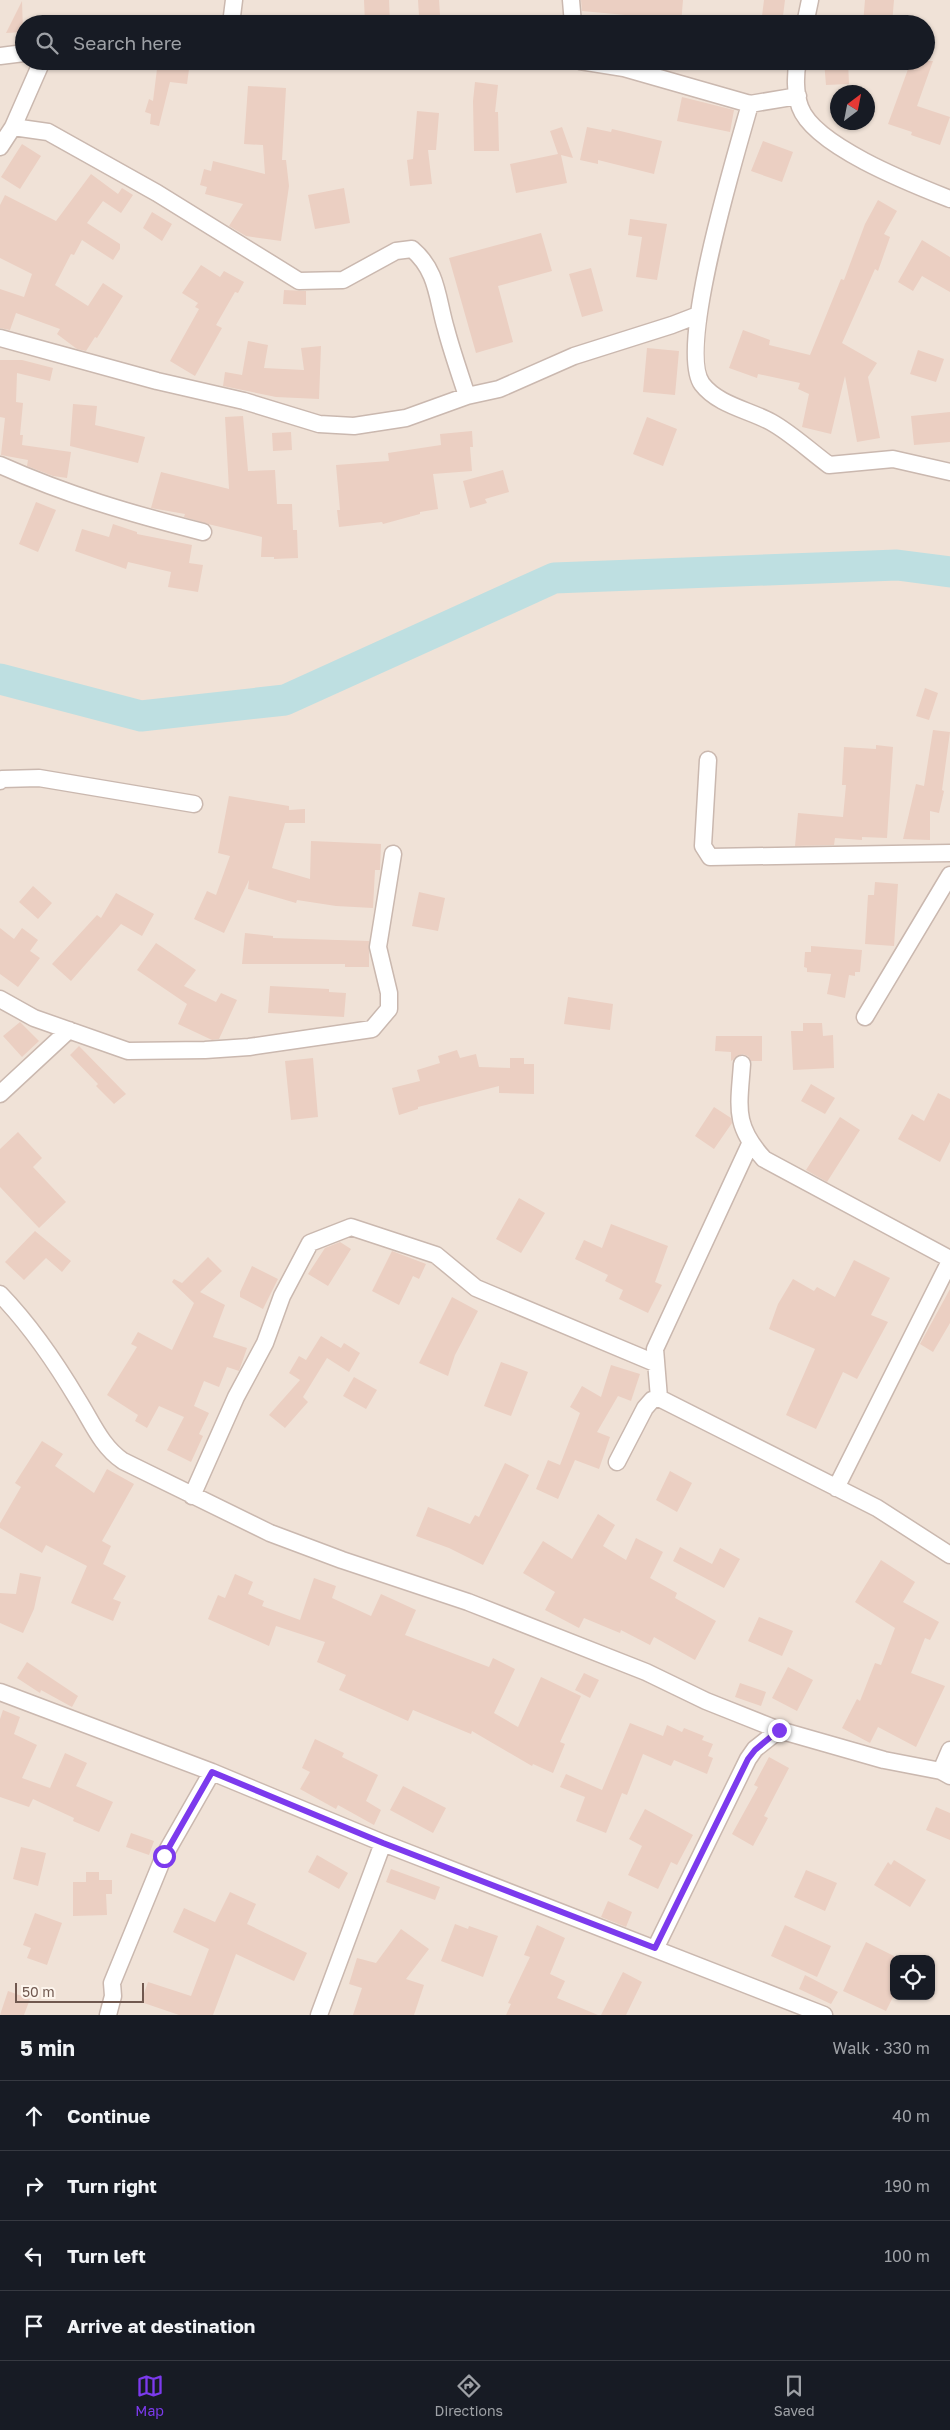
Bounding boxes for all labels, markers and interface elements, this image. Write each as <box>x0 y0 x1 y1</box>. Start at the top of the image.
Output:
search box <box>15 15 935 70</box>
icon: search <box>33 29 61 57</box>
text: Search here <box>73 31 182 54</box>
north arrow <box>830 85 875 130</box>
route end <box>768 1719 791 1742</box>
route start <box>153 1845 176 1868</box>
map controls <box>890 1955 935 2000</box>
button: locate <box>890 1955 935 2000</box>
scale bar <box>15 1980 144 2003</box>
text: 50 m <box>22 1983 55 2000</box>
text: 5 min <box>20 2035 75 2061</box>
text: Walk · 330 m <box>832 2038 930 2058</box>
icon: ahead <box>20 2102 48 2130</box>
text: Continue <box>67 2104 150 2127</box>
text: 40 m <box>892 2106 930 2126</box>
icon: right <box>20 2172 48 2200</box>
text: Turn right <box>67 2174 157 2197</box>
text: 190 m <box>884 2176 930 2196</box>
icon: left <box>20 2242 48 2270</box>
text: Turn left <box>67 2244 146 2267</box>
text: 100 m <box>884 2246 930 2266</box>
icon: arrive <box>20 2312 48 2340</box>
text: Arrive at destination <box>67 2314 255 2337</box>
tab: Map <box>135 2372 164 2419</box>
tab: Directions <box>435 2372 503 2419</box>
tab: Saved <box>774 2372 815 2419</box>

